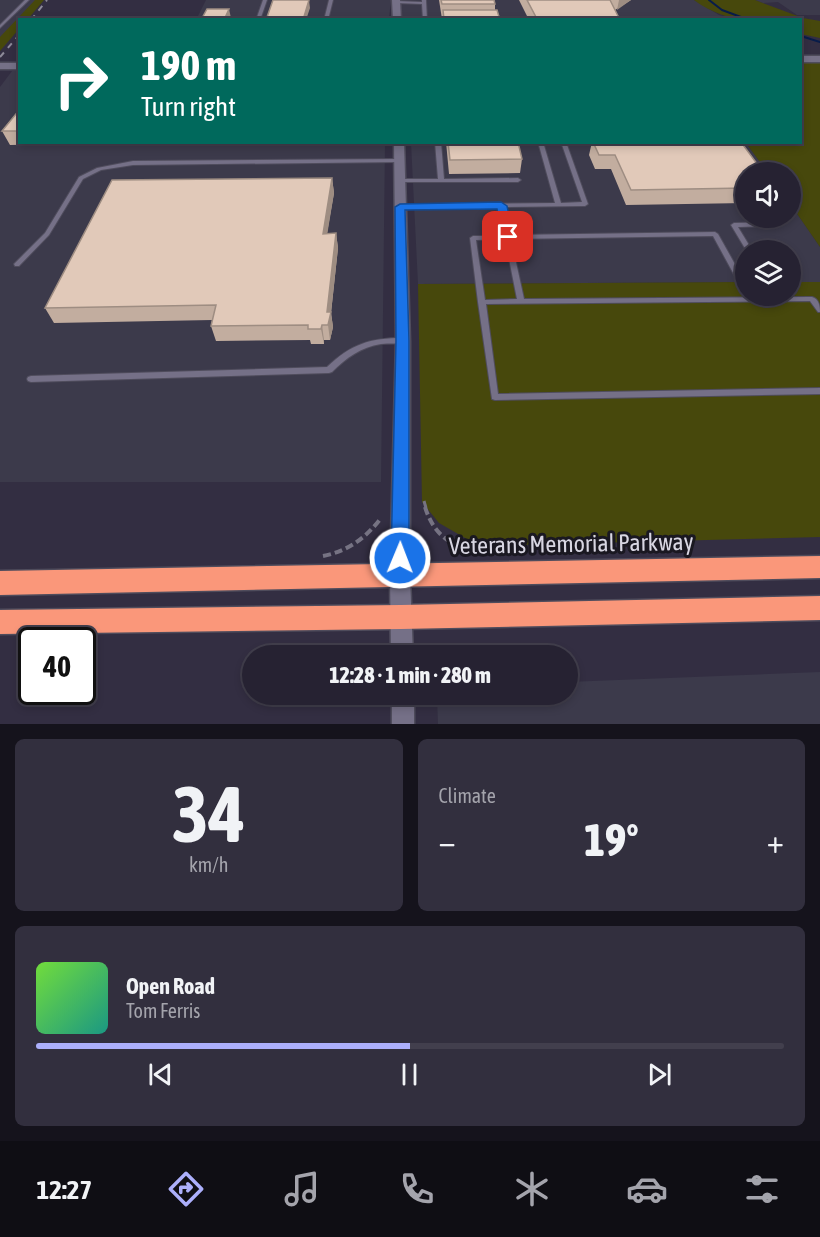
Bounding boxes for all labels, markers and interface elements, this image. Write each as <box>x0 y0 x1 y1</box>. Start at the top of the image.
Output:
text: 190 m <box>141 41 236 89</box>
icon: right <box>42 42 120 120</box>
text: Turn right <box>141 91 236 122</box>
map controls <box>735 162 801 306</box>
button: sound <box>735 162 801 228</box>
pin <box>482 211 533 262</box>
icon: arrive <box>491 220 524 253</box>
button: layers <box>735 240 801 306</box>
position arrow <box>368 526 432 590</box>
street label: Veterans Memorial Parkway <box>448 528 694 559</box>
speed limit sign: 40 <box>18 627 96 705</box>
text: 12:28 · 1 min · 280 m <box>329 662 491 688</box>
text: 34 <box>172 769 245 859</box>
text: Climate <box>439 784 496 807</box>
text: 19° <box>584 814 639 866</box>
text: − <box>439 822 456 860</box>
text: + <box>767 822 784 860</box>
text: km/h <box>189 853 229 876</box>
text: Open Road <box>126 973 215 999</box>
text: Tom Ferris <box>126 999 200 1022</box>
icon: previous <box>144 1058 177 1091</box>
icon: pause <box>393 1058 426 1091</box>
icon: next <box>643 1058 676 1091</box>
icon: directions <box>165 1168 207 1210</box>
icon: music <box>281 1168 323 1210</box>
icon: phone <box>396 1168 438 1210</box>
icon: climate <box>511 1168 553 1210</box>
icon: car <box>626 1168 668 1210</box>
icon: filters <box>741 1168 783 1210</box>
text: 12:27 <box>37 1174 92 1205</box>

